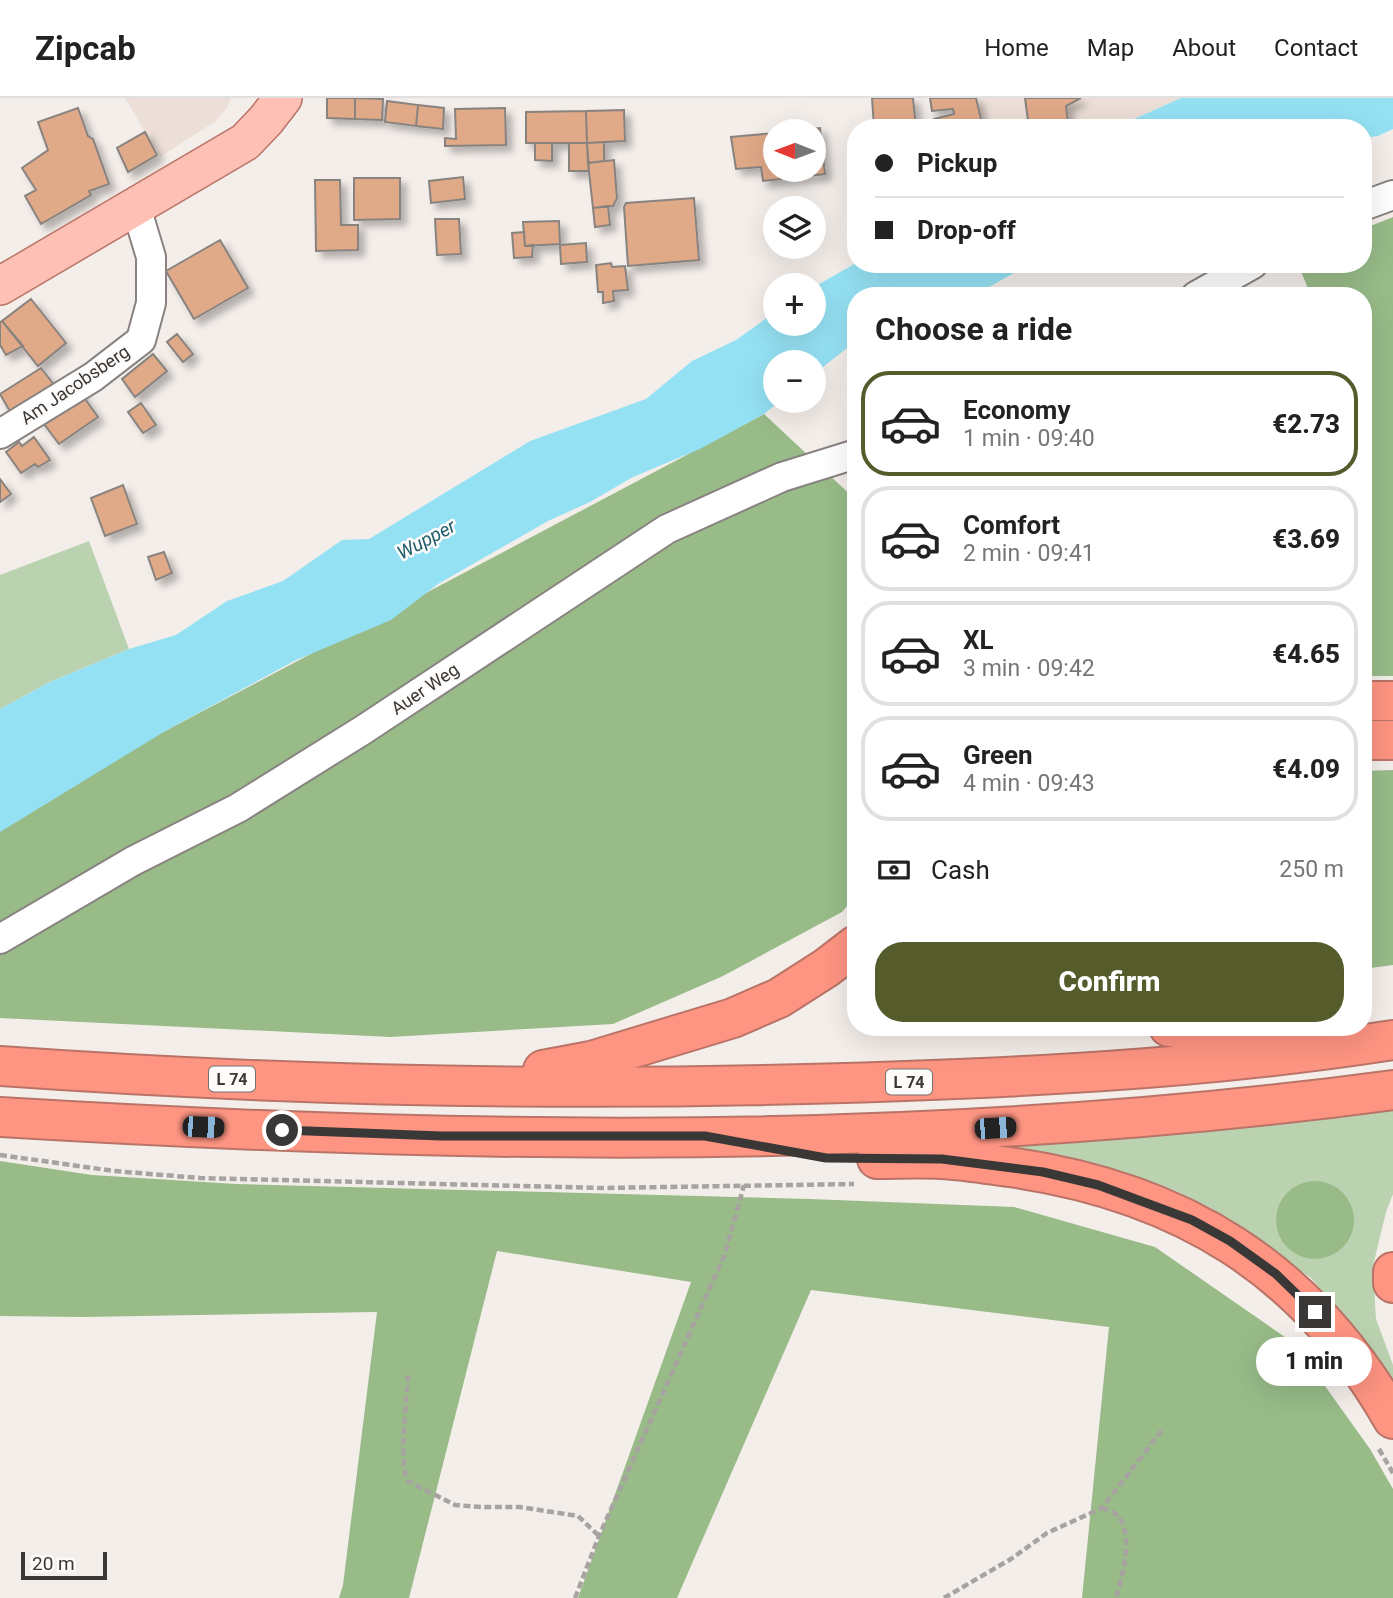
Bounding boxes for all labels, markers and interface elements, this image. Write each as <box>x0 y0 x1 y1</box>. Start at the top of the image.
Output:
text: Zipcab <box>35 29 136 68</box>
text: Home <box>984 34 1049 62</box>
text: Map <box>1087 34 1134 62</box>
text: About <box>1172 34 1236 62</box>
text: Contact <box>1274 34 1358 62</box>
north arrow <box>763 119 826 182</box>
map controls <box>763 119 826 413</box>
text: Pickup <box>917 148 997 178</box>
button: layers <box>763 196 826 259</box>
text: Drop-off <box>917 215 1016 245</box>
button: + <box>763 273 826 336</box>
text: Choose a ride <box>875 310 1072 348</box>
street label: Am Jacobsberg <box>16 341 133 429</box>
button: − <box>763 350 826 413</box>
icon: car <box>879 392 942 455</box>
text: Economy <box>963 395 1070 425</box>
text: €2.73 <box>1272 409 1340 439</box>
text: 1 min · 09:40 <box>963 425 1095 452</box>
icon: car <box>879 507 942 570</box>
text: Comfort <box>963 510 1060 540</box>
water label: Wupper <box>393 514 460 564</box>
text: €3.69 <box>1272 524 1340 554</box>
text: 2 min · 09:41 <box>963 540 1095 567</box>
icon: car <box>879 622 942 685</box>
text: XL <box>963 625 994 655</box>
text: €4.65 <box>1272 639 1340 669</box>
text: 3 min · 09:42 <box>963 655 1095 682</box>
street label: Auer Weg <box>387 658 463 719</box>
icon: car <box>879 737 942 800</box>
text: Green <box>963 740 1033 770</box>
text: €4.09 <box>1272 754 1340 784</box>
text: 4 min · 09:43 <box>963 770 1095 797</box>
icon: cash <box>875 851 913 889</box>
text: Cash <box>931 855 990 885</box>
text: 250 m <box>1279 856 1344 883</box>
button: Confirm <box>875 942 1344 1022</box>
road number: L 74 <box>209 1066 255 1091</box>
road number: L 74 <box>886 1070 932 1094</box>
route start <box>266 1114 298 1146</box>
car <box>182 1116 225 1138</box>
car <box>974 1116 1017 1140</box>
route end <box>1299 1296 1331 1328</box>
callout: 1 min <box>1257 1336 1373 1386</box>
text: 1 min <box>1285 1348 1343 1375</box>
scale bar <box>21 1549 107 1581</box>
text: 20 m <box>32 1552 75 1575</box>

